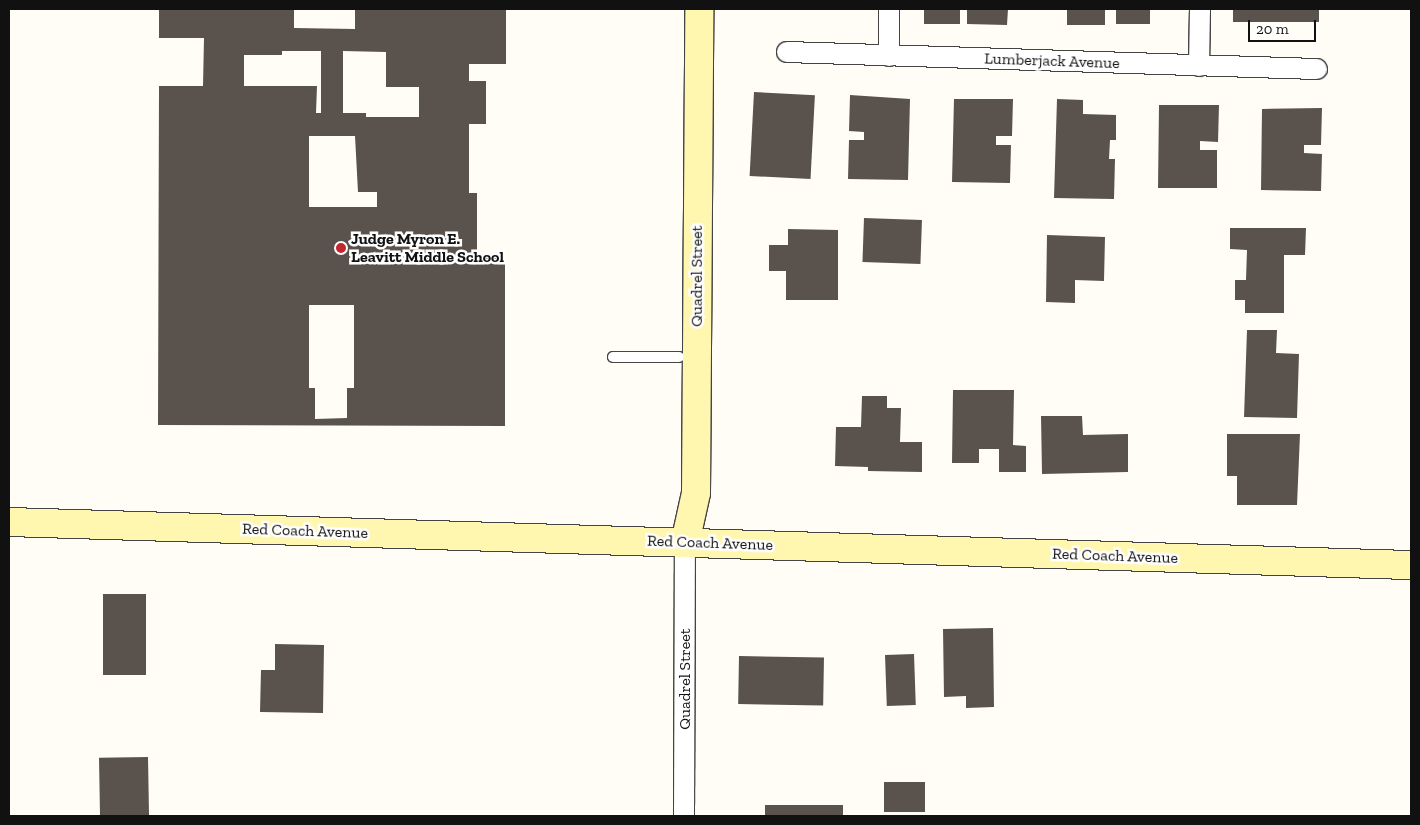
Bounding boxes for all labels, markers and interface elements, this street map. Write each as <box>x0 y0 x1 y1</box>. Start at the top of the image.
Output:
scale bar <box>1250 10 1318 42</box>
text: 20 m <box>1256 20 1289 38</box>
street label: Lumberjack Avenue <box>984 49 1120 73</box>
street label: Quadrel Street <box>687 225 707 327</box>
place label: Judge Myron E. Leavitt Middle School <box>351 229 504 267</box>
marker: Judge Myron E. Leavitt Middle School <box>335 242 347 254</box>
street label: Red Coach Avenue <box>241 519 369 543</box>
street label: Red Coach Avenue <box>646 531 774 555</box>
street label: Red Coach Avenue <box>1051 544 1179 568</box>
street label: Quadrel Street <box>675 628 695 730</box>

